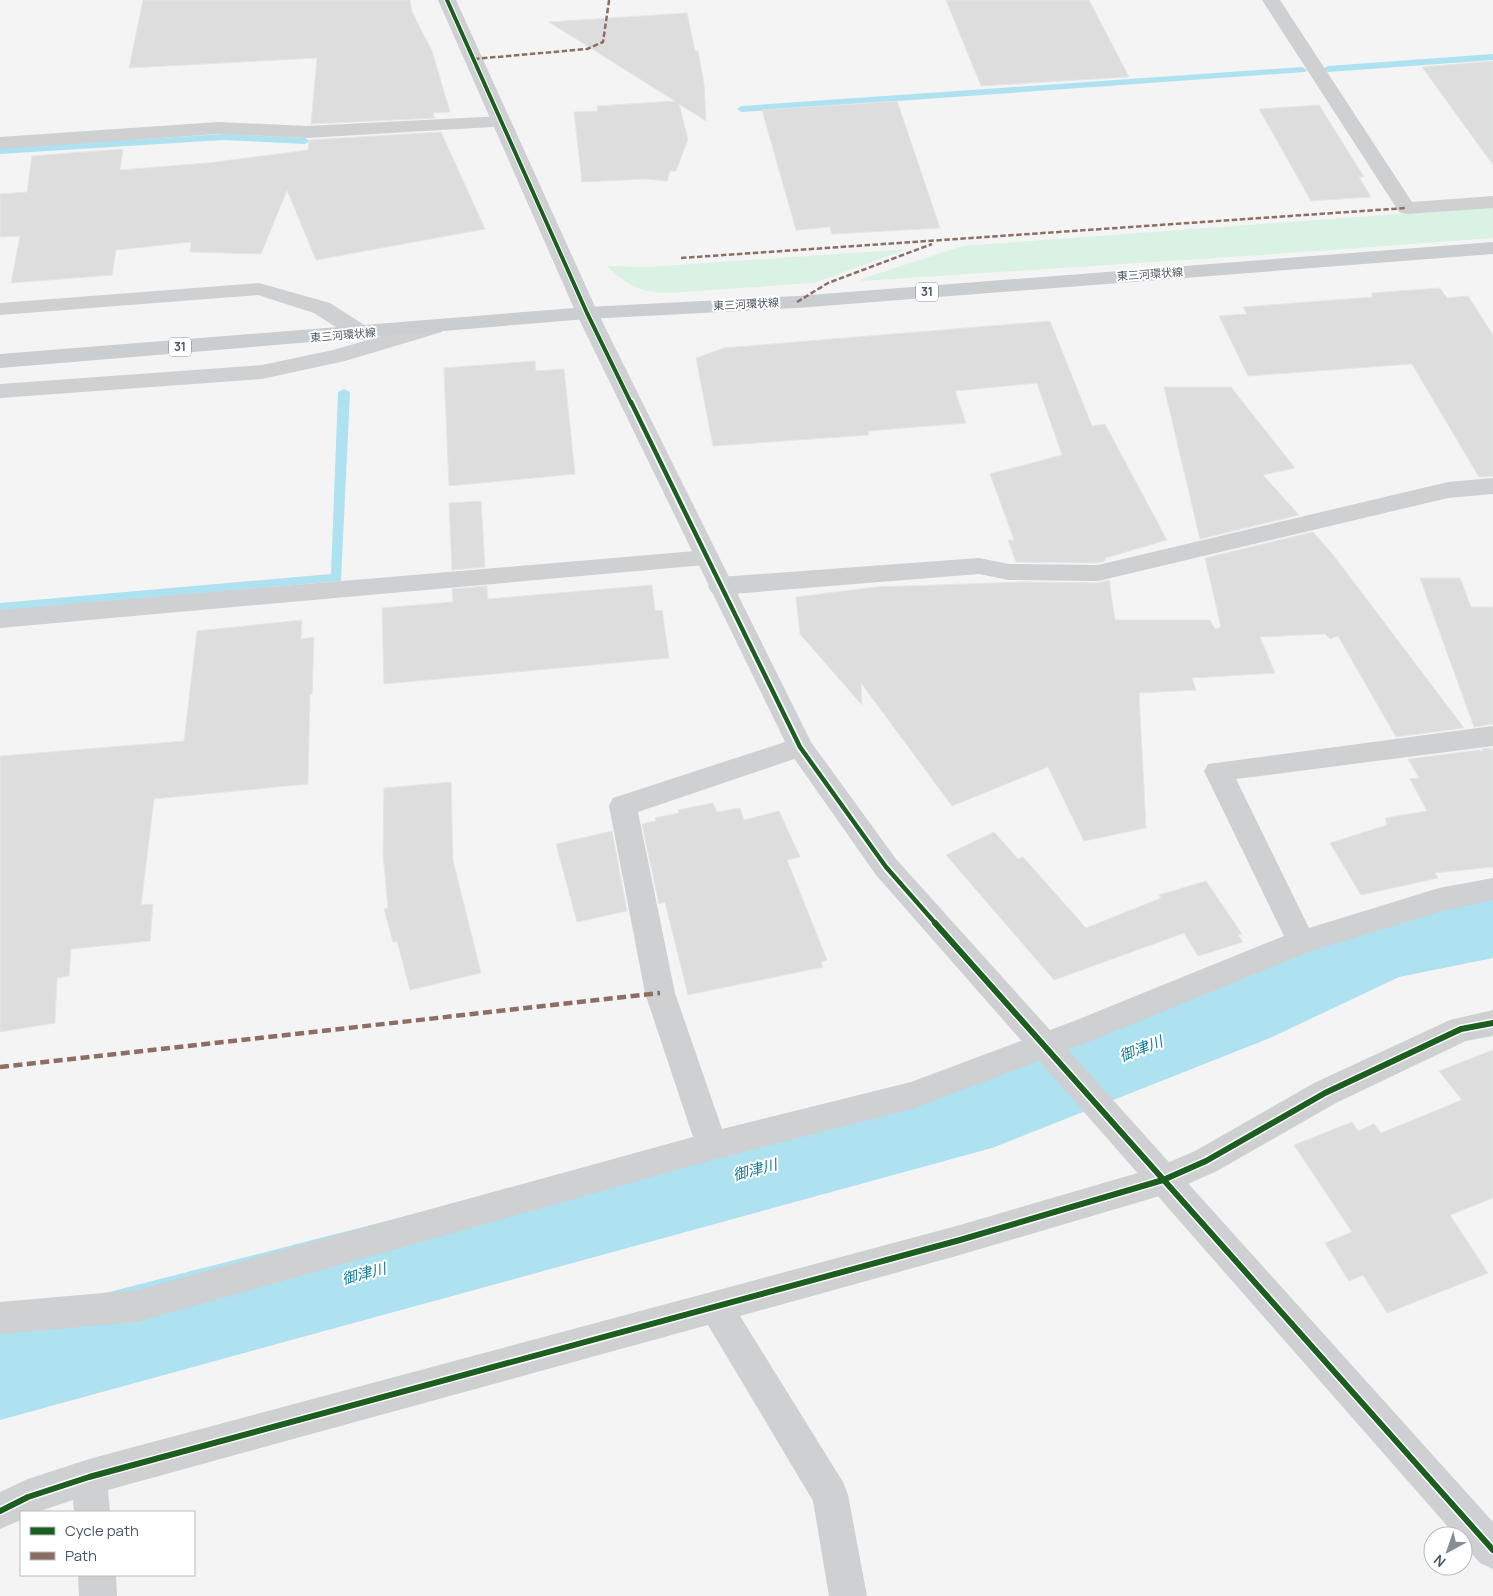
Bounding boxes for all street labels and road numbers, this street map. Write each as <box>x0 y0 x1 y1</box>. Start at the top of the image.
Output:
street label: 東三河環状線 <box>1117 264 1183 283</box>
road number: 31 <box>916 282 938 302</box>
street label: 東三河環状線 <box>713 294 779 313</box>
street label: 東三河環状線 <box>309 324 376 345</box>
road number: 31 <box>169 338 191 357</box>

